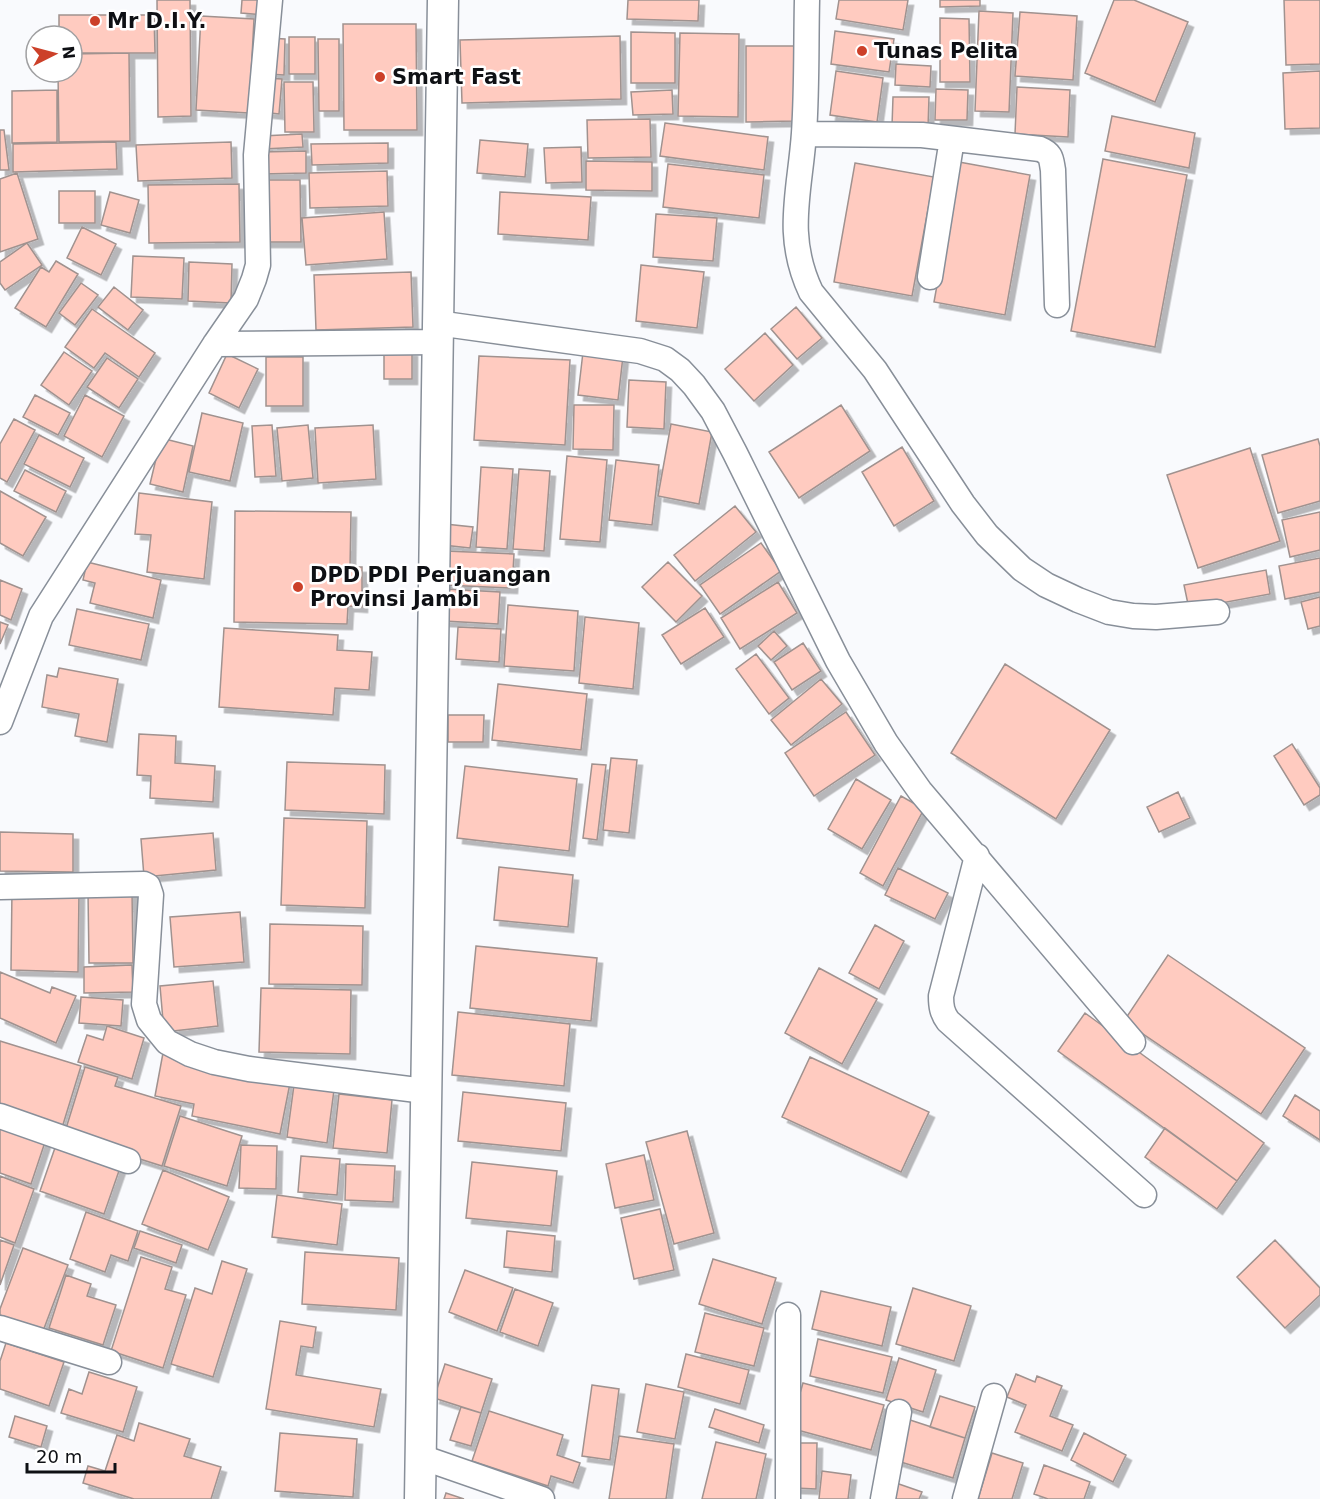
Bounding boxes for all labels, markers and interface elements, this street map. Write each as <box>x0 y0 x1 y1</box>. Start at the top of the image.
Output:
place label: Mr D.I.Y. <box>107 9 206 33</box>
marker: Mr D.I.Y. <box>88 14 102 28</box>
north arrow <box>24 24 84 84</box>
place label: Tunas Pelita <box>874 39 1018 63</box>
marker: Tunas Pelita <box>855 44 869 58</box>
text: N <box>58 45 79 60</box>
place label: Smart Fast <box>392 65 521 89</box>
marker: Smart Fast <box>373 70 387 84</box>
place label: DPD PDI Perjuangan Provinsi Jambi <box>310 563 551 611</box>
marker: DPD PDI Perjuangan Provinsi Jambi <box>291 580 305 594</box>
scale bar <box>27 1436 116 1474</box>
text: 20 m <box>36 1446 82 1467</box>

